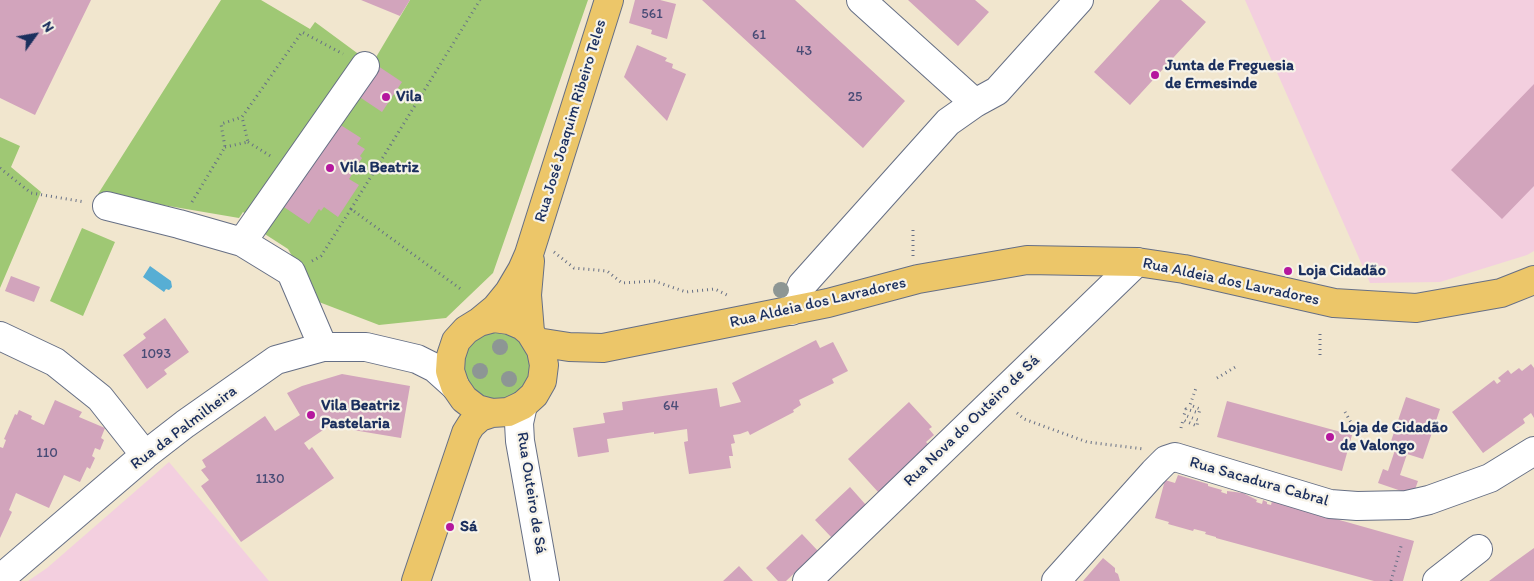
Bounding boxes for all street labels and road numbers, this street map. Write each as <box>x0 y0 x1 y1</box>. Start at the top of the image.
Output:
street label: Rua José Joaquim Ribeiro Teles <box>531 17 611 225</box>
street label: Rua Aldeia dos Lavradores <box>1141 254 1321 310</box>
street label: Rua Aldeia dos Lavradores <box>728 273 908 333</box>
street label: Rua Nova do Outeiro de Sá <box>900 351 1044 491</box>
street label: Rua da Palmilheira <box>127 382 241 474</box>
street label: Rua Outeiro de Sá <box>512 431 550 555</box>
street label: Rua Sacadura Cabral <box>1187 453 1331 511</box>

